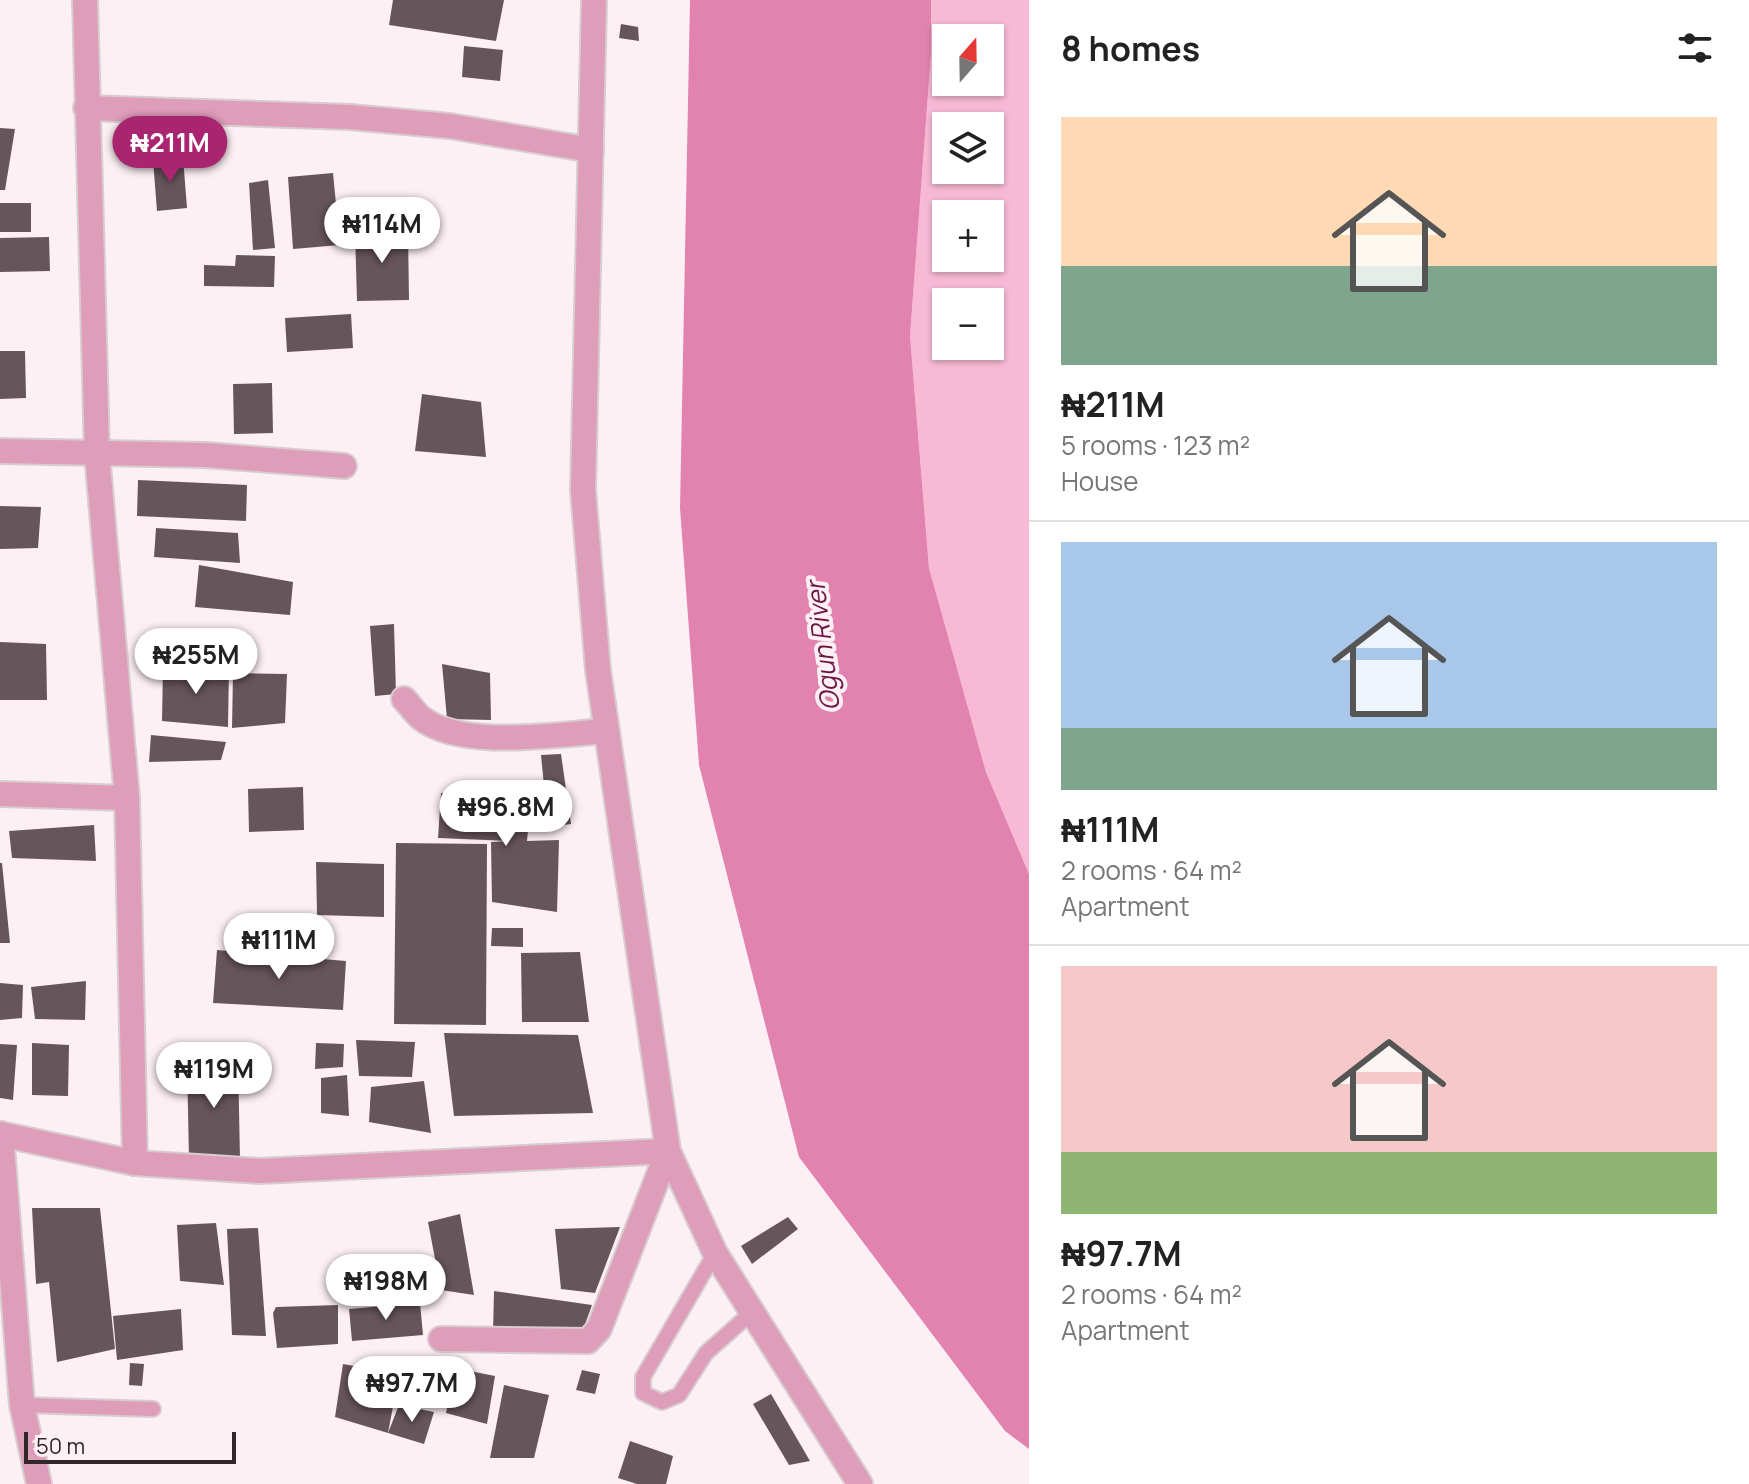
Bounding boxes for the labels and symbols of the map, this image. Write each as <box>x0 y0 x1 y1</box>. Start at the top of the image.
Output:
north arrow <box>932 24 1004 96</box>
pin: ₦211M <box>114 116 226 184</box>
pin: ₦114M <box>326 197 438 265</box>
water label: Ogun River <box>796 576 848 713</box>
pin: ₦255M <box>140 628 252 696</box>
pin: ₦96.8M <box>441 780 571 848</box>
pin: ₦111M <box>223 913 335 981</box>
pin: ₦119M <box>158 1042 270 1110</box>
pin: ₦198M <box>330 1254 442 1322</box>
pin: ₦97.7M <box>347 1356 477 1424</box>
scale bar <box>24 1428 236 1464</box>

